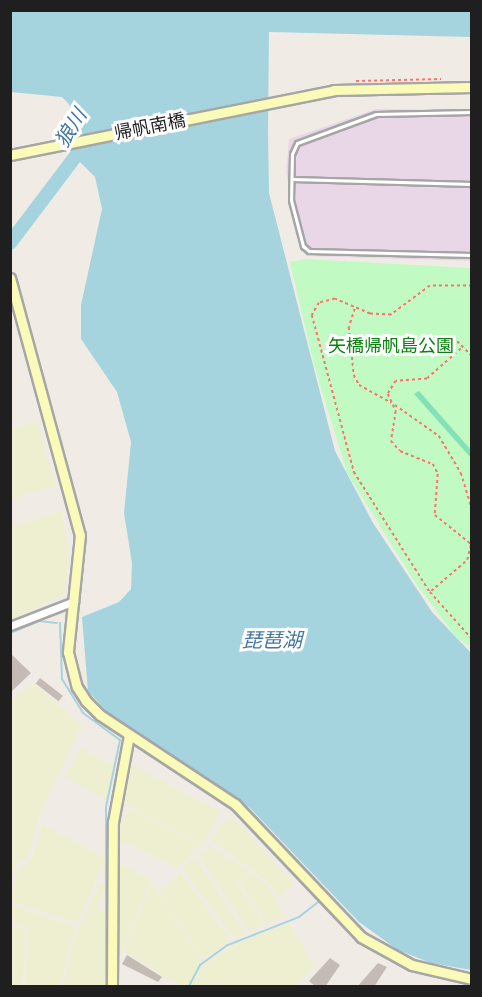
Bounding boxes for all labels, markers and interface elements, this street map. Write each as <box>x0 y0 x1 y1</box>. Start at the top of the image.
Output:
water label: 狼川 <box>50 105 92 151</box>
street label: 帰帆南橋 <box>113 110 187 144</box>
park label: 矢橋帰帆島公園 <box>328 335 454 357</box>
water label: 琵琶湖 <box>242 628 302 652</box>

